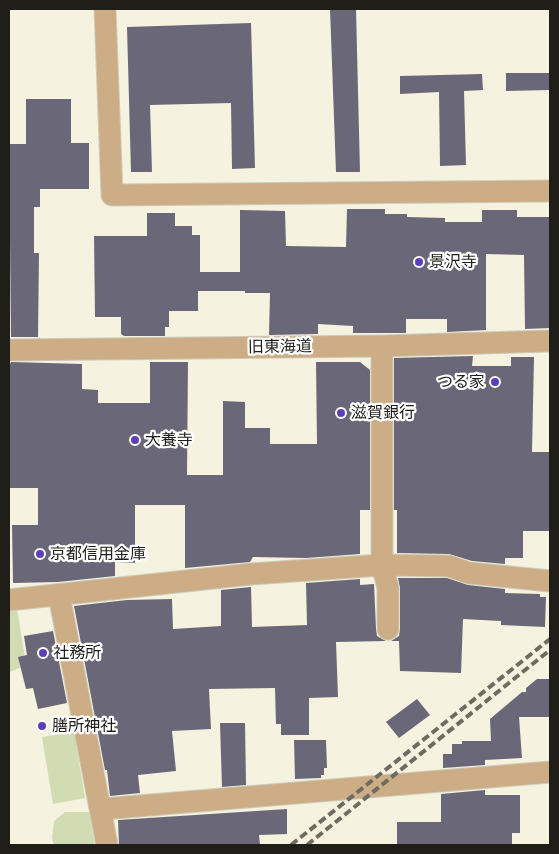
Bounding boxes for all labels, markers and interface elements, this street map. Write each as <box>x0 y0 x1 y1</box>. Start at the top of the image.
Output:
place label: 景沢寺 <box>429 252 477 272</box>
marker: 景沢寺 <box>413 256 425 268</box>
street label: 旧東海道 <box>248 337 312 357</box>
place label: つる家 <box>437 372 485 392</box>
marker: つる家 <box>489 376 501 388</box>
place label: 滋賀銀行 <box>351 403 415 423</box>
marker: 滋賀銀行 <box>335 407 347 419</box>
place label: 大養寺 <box>145 430 193 450</box>
marker: 大養寺 <box>129 434 141 446</box>
place label: 京都信用金庫 <box>50 544 146 564</box>
marker: 京都信用金庫 <box>34 548 46 560</box>
place label: 社務所 <box>53 643 101 663</box>
marker: 社務所 <box>37 647 49 659</box>
place label: 膳所神社 <box>52 716 116 736</box>
marker: 膳所神社 <box>36 720 48 732</box>

